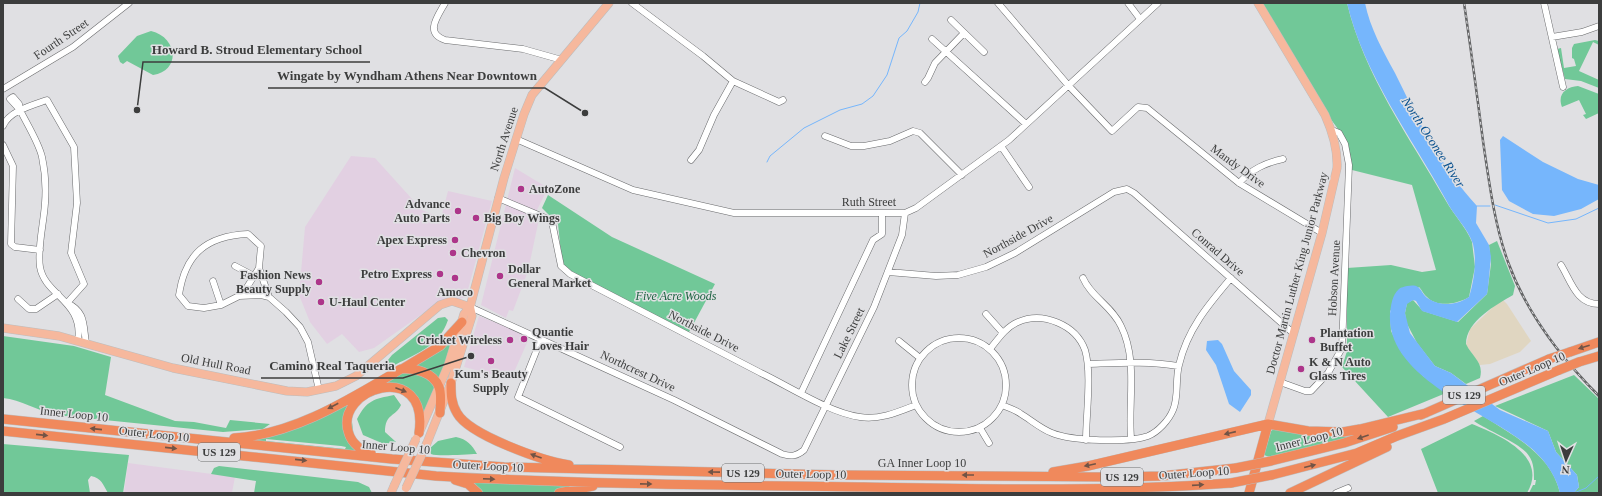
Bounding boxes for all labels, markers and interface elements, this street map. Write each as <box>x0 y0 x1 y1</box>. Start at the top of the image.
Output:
street label: Fourth Street <box>31 15 92 62</box>
callout: Howard B. Stroud Elementary School <box>143 37 370 62</box>
text: Howard B. Stroud Elementary School <box>152 42 363 57</box>
callout: Wingate by Wyndham Athens Near Downtown <box>268 63 545 88</box>
text: Wingate by Wyndham Athens Near Downtown <box>277 68 538 83</box>
water label: North Oconee River <box>1398 93 1469 191</box>
street label: North Avenue <box>487 105 521 173</box>
street label: Mandy Drive <box>1208 141 1268 191</box>
street label: Doctor Martin Luther King Junior Parkway <box>1263 170 1331 376</box>
place label: AutoZone <box>529 182 581 196</box>
marker: AutoZone <box>516 184 526 194</box>
street label: Ruth Street <box>842 195 897 209</box>
place label: Advance Auto Parts <box>394 197 451 225</box>
marker: Advance Auto Parts <box>453 206 463 216</box>
place label: Big Boy Wings <box>484 211 560 225</box>
street label: Northside Drive <box>981 211 1055 261</box>
marker: Big Boy Wings <box>471 213 481 223</box>
street label: Conrad Drive <box>1189 225 1247 279</box>
place label: Apex Express <box>377 233 447 247</box>
marker: Apex Express <box>450 235 460 245</box>
street label: Hobson Avenue <box>1325 240 1343 316</box>
place label: Chevron <box>461 246 506 260</box>
marker: Chevron <box>448 248 458 258</box>
place label: Dollar General Market <box>508 262 591 290</box>
place label: Petro Express <box>361 267 432 281</box>
place label: Fashion News Beauty Supply <box>236 268 311 296</box>
marker: Petro Express <box>435 269 445 279</box>
marker: Dollar General Market <box>495 271 505 281</box>
marker: Amoco <box>450 273 460 283</box>
marker: Fashion News Beauty Supply <box>314 277 324 287</box>
place label: Amoco <box>437 285 473 299</box>
park label: Five Acre Woods <box>635 289 717 303</box>
place label: U-Haul Center <box>329 295 406 309</box>
marker: U-Haul Center <box>316 297 326 307</box>
street label: Lake Street <box>831 305 868 361</box>
street label: Northside Drive <box>666 307 742 355</box>
place label: Quantie Loves Hair <box>532 325 590 353</box>
place label: Plantation Buffet <box>1320 326 1374 354</box>
place label: Cricket Wireless <box>417 333 502 347</box>
marker: Quantie Loves Hair <box>519 334 529 344</box>
marker: Cricket Wireless <box>505 335 515 345</box>
marker: Plantation Buffet <box>1307 335 1317 345</box>
one-way arrow <box>1578 344 1590 350</box>
street label: Northcrest Drive <box>598 348 678 394</box>
street label: Outer Loop 10 <box>1497 349 1567 389</box>
street label: Old Hull Road <box>180 350 252 378</box>
callout: Camino Real Taqueria <box>261 353 403 378</box>
place label: K & N Auto Glass Tires <box>1309 355 1371 383</box>
marker: Kum's Beauty Supply <box>486 356 496 366</box>
text: Camino Real Taqueria <box>269 358 395 373</box>
marker: K & N Auto Glass Tires <box>1296 364 1306 374</box>
place label: Kum's Beauty Supply <box>454 367 528 395</box>
road number: US 129 <box>1443 386 1485 404</box>
one-way arrow <box>396 387 408 393</box>
street label: Inner Loop 10 <box>39 403 109 425</box>
one-way arrow <box>327 403 339 410</box>
street label: Outer Loop 10 <box>118 423 190 445</box>
street label: Inner Loop 10 <box>1274 424 1344 454</box>
one-way arrow <box>90 425 102 432</box>
one-way arrow <box>36 431 48 438</box>
one-way arrow <box>1224 431 1236 437</box>
one-way arrow <box>1357 434 1369 440</box>
street label: Inner Loop 10 <box>361 437 431 457</box>
north arrow <box>1546 440 1586 480</box>
road number: US 129 <box>198 443 240 461</box>
one-way arrow <box>165 444 177 451</box>
one-way arrow <box>530 453 542 459</box>
street label: GA Inner Loop 10 <box>878 456 966 470</box>
one-way arrow <box>295 457 307 464</box>
street label: Outer Loop 10 <box>452 457 524 475</box>
one-way arrow <box>1083 463 1096 469</box>
one-way arrow <box>1304 463 1316 469</box>
road number: US 129 <box>722 464 764 482</box>
street label: Outer Loop 10 <box>1158 464 1230 482</box>
text: N <box>1561 464 1570 476</box>
street label: Outer Loop 10 <box>776 466 846 482</box>
road number: US 129 <box>1101 468 1143 486</box>
one-way arrow <box>707 469 720 475</box>
one-way arrow <box>961 472 974 478</box>
one-way arrow <box>483 475 495 482</box>
one-way arrow <box>640 481 653 487</box>
one-way arrow <box>1191 482 1204 489</box>

